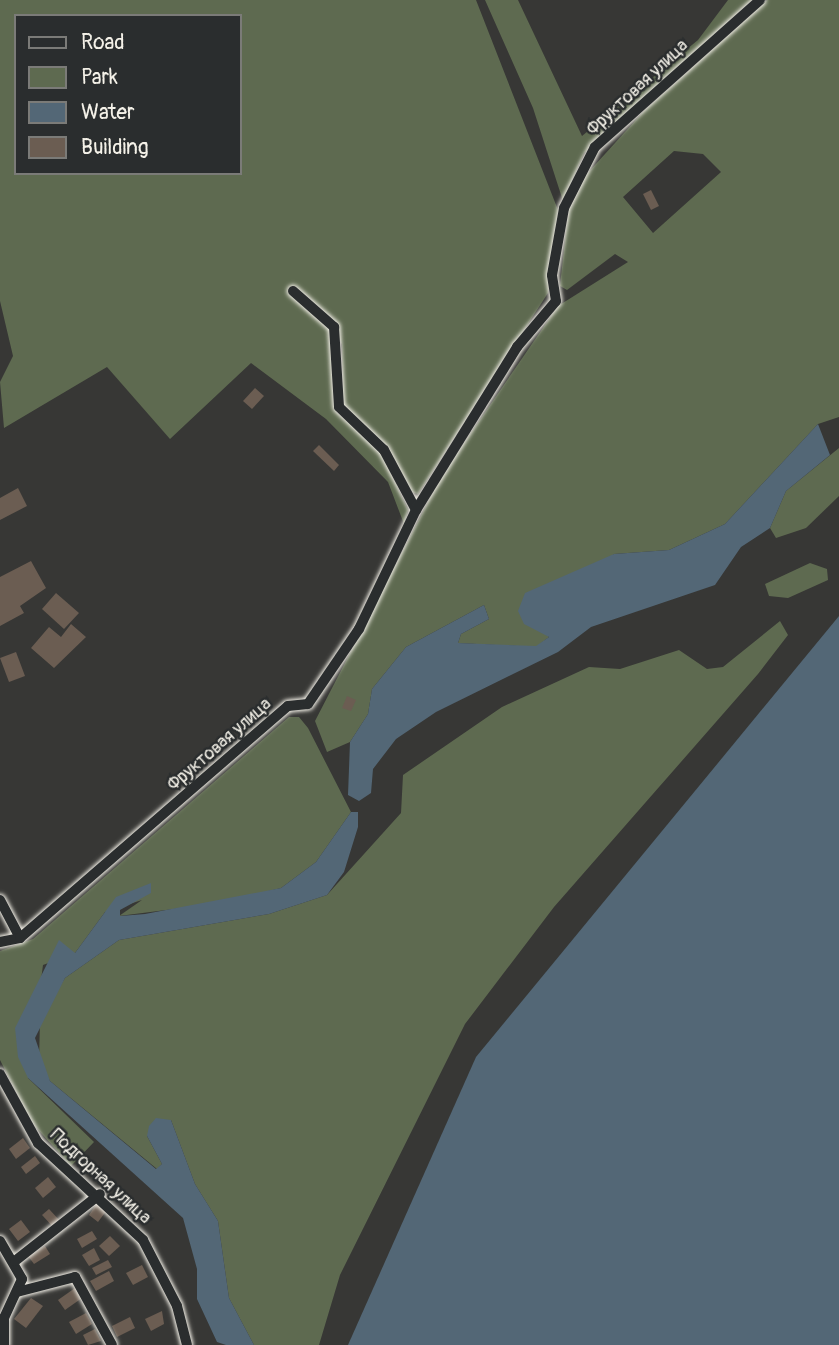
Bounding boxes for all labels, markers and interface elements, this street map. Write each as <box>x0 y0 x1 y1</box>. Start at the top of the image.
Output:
legend <box>14 14 242 175</box>
text: Road <box>81 29 125 56</box>
street label: Фруктовая улица <box>583 36 693 140</box>
text: Park <box>81 64 118 91</box>
text: Water <box>81 99 134 126</box>
text: Building <box>81 134 148 161</box>
street label: Фруктовая улица <box>164 694 276 796</box>
street label: Подгорная улица <box>45 1125 155 1229</box>

